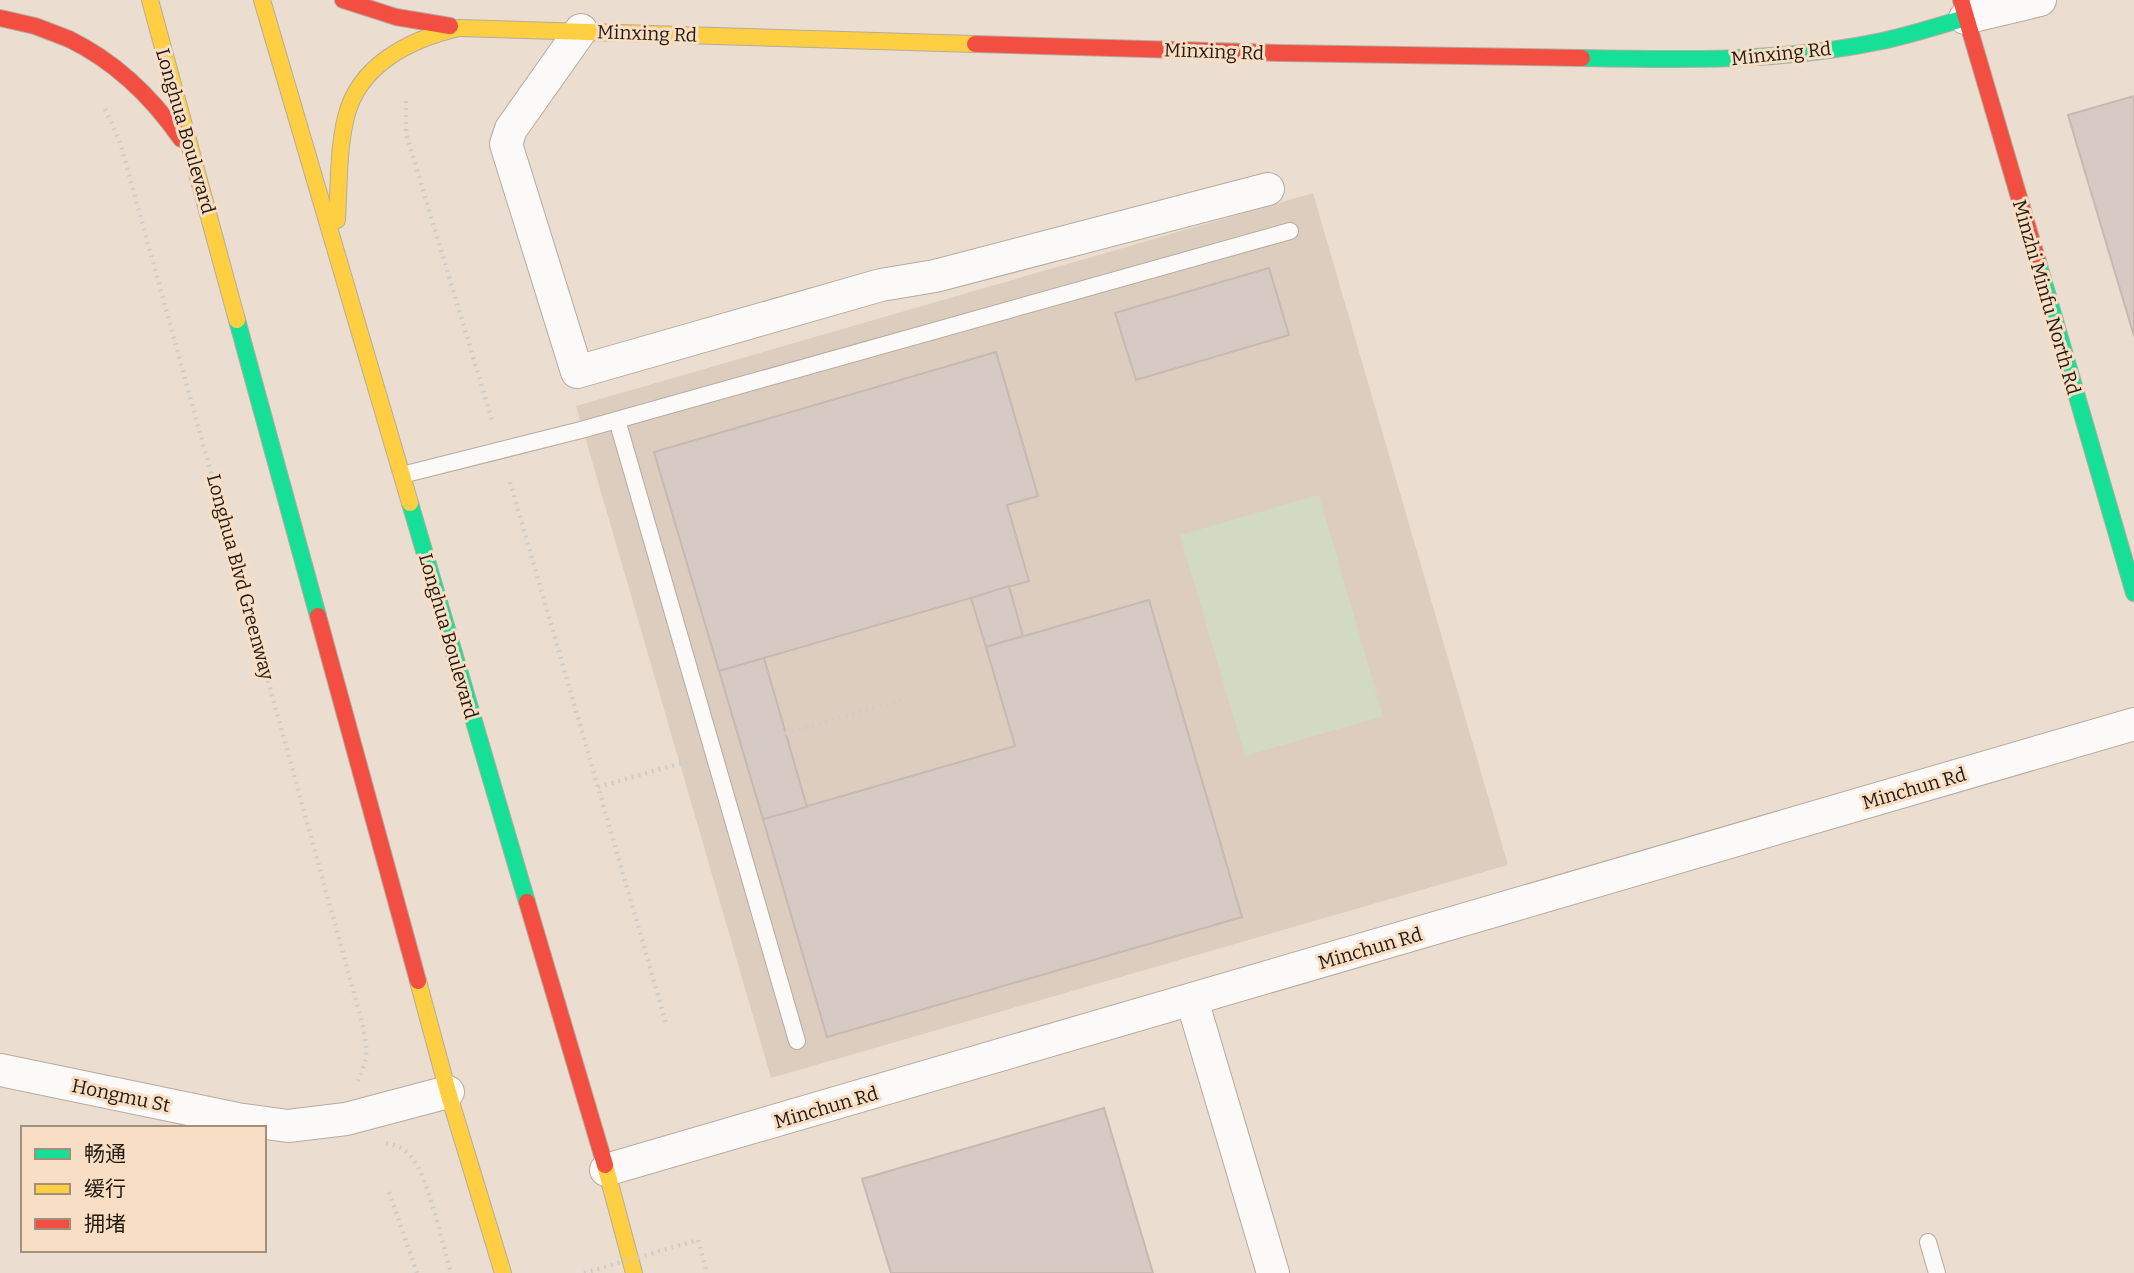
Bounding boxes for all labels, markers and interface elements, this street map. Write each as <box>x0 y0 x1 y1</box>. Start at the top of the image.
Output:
street label: Minxing Rd <box>596 20 698 47</box>
street label: Minxing Rd <box>1730 37 1832 70</box>
street label: Minxing Rd <box>1163 38 1265 65</box>
street label: Longhua Boulevard <box>151 46 220 216</box>
street label: Minzhi Minfu North Rd <box>2008 197 2085 397</box>
street label: Longhua Blvd Greenway <box>202 472 279 684</box>
street label: Longhua Boulevard <box>414 551 483 721</box>
street label: Minchun Rd <box>1860 763 1969 814</box>
street label: Minchun Rd <box>1316 923 1425 974</box>
street label: Hongmu St <box>70 1074 172 1117</box>
street label: Minchun Rd <box>772 1082 881 1133</box>
legend <box>21 1126 266 1252</box>
text: 畅通 <box>84 1141 126 1167</box>
text: 缓行 <box>84 1176 126 1202</box>
text: 拥堵 <box>84 1211 126 1237</box>

